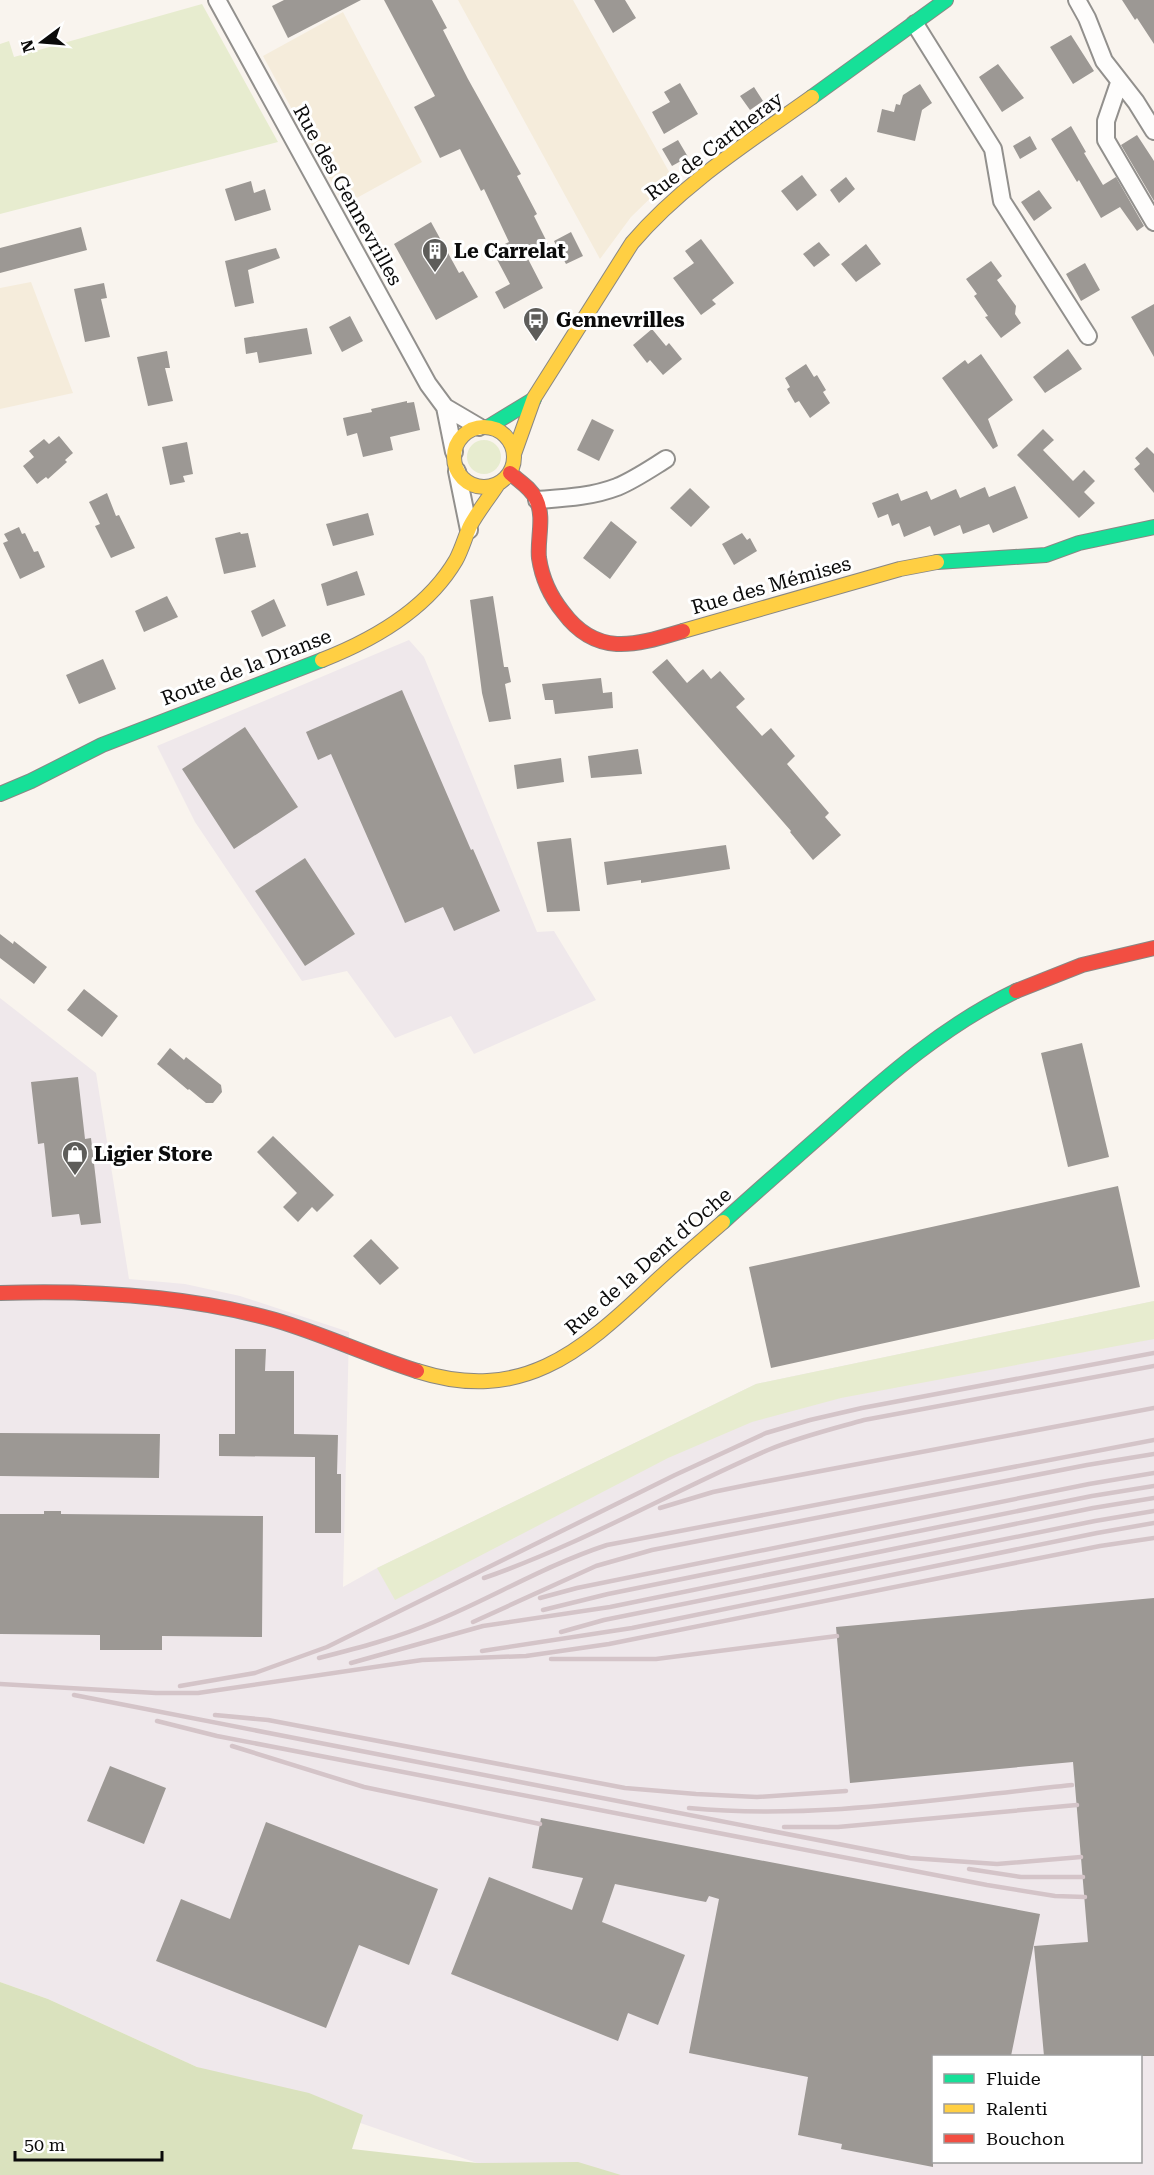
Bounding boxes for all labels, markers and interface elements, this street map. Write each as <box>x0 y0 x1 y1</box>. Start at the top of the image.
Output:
north arrow <box>12 12 72 72</box>
text: N <box>17 37 39 55</box>
street label: Rue de Cartheray <box>640 86 788 206</box>
street label: Rue des Gennevrilles <box>288 100 408 290</box>
building icon: Le Carrelat <box>420 236 450 274</box>
place label: Le Carrelat <box>454 239 566 263</box>
bus stop icon: Gennevrilles <box>521 305 551 343</box>
place label: Gennevrilles <box>556 308 685 332</box>
street label: Rue des Mémises <box>688 551 854 619</box>
street label: Route de la Dranse <box>158 624 334 710</box>
shop icon: Ligier Store <box>60 1139 90 1177</box>
place label: Ligier Store <box>94 1142 213 1166</box>
street label: Rue de la Dent d'Oche <box>560 1182 736 1340</box>
legend <box>932 2055 1142 2163</box>
text: Fluide <box>986 2068 1041 2089</box>
text: Ralenti <box>986 2098 1048 2119</box>
scale bar <box>15 2124 162 2162</box>
text: Bouchon <box>986 2128 1065 2149</box>
text: 50 m <box>24 2134 65 2155</box>

